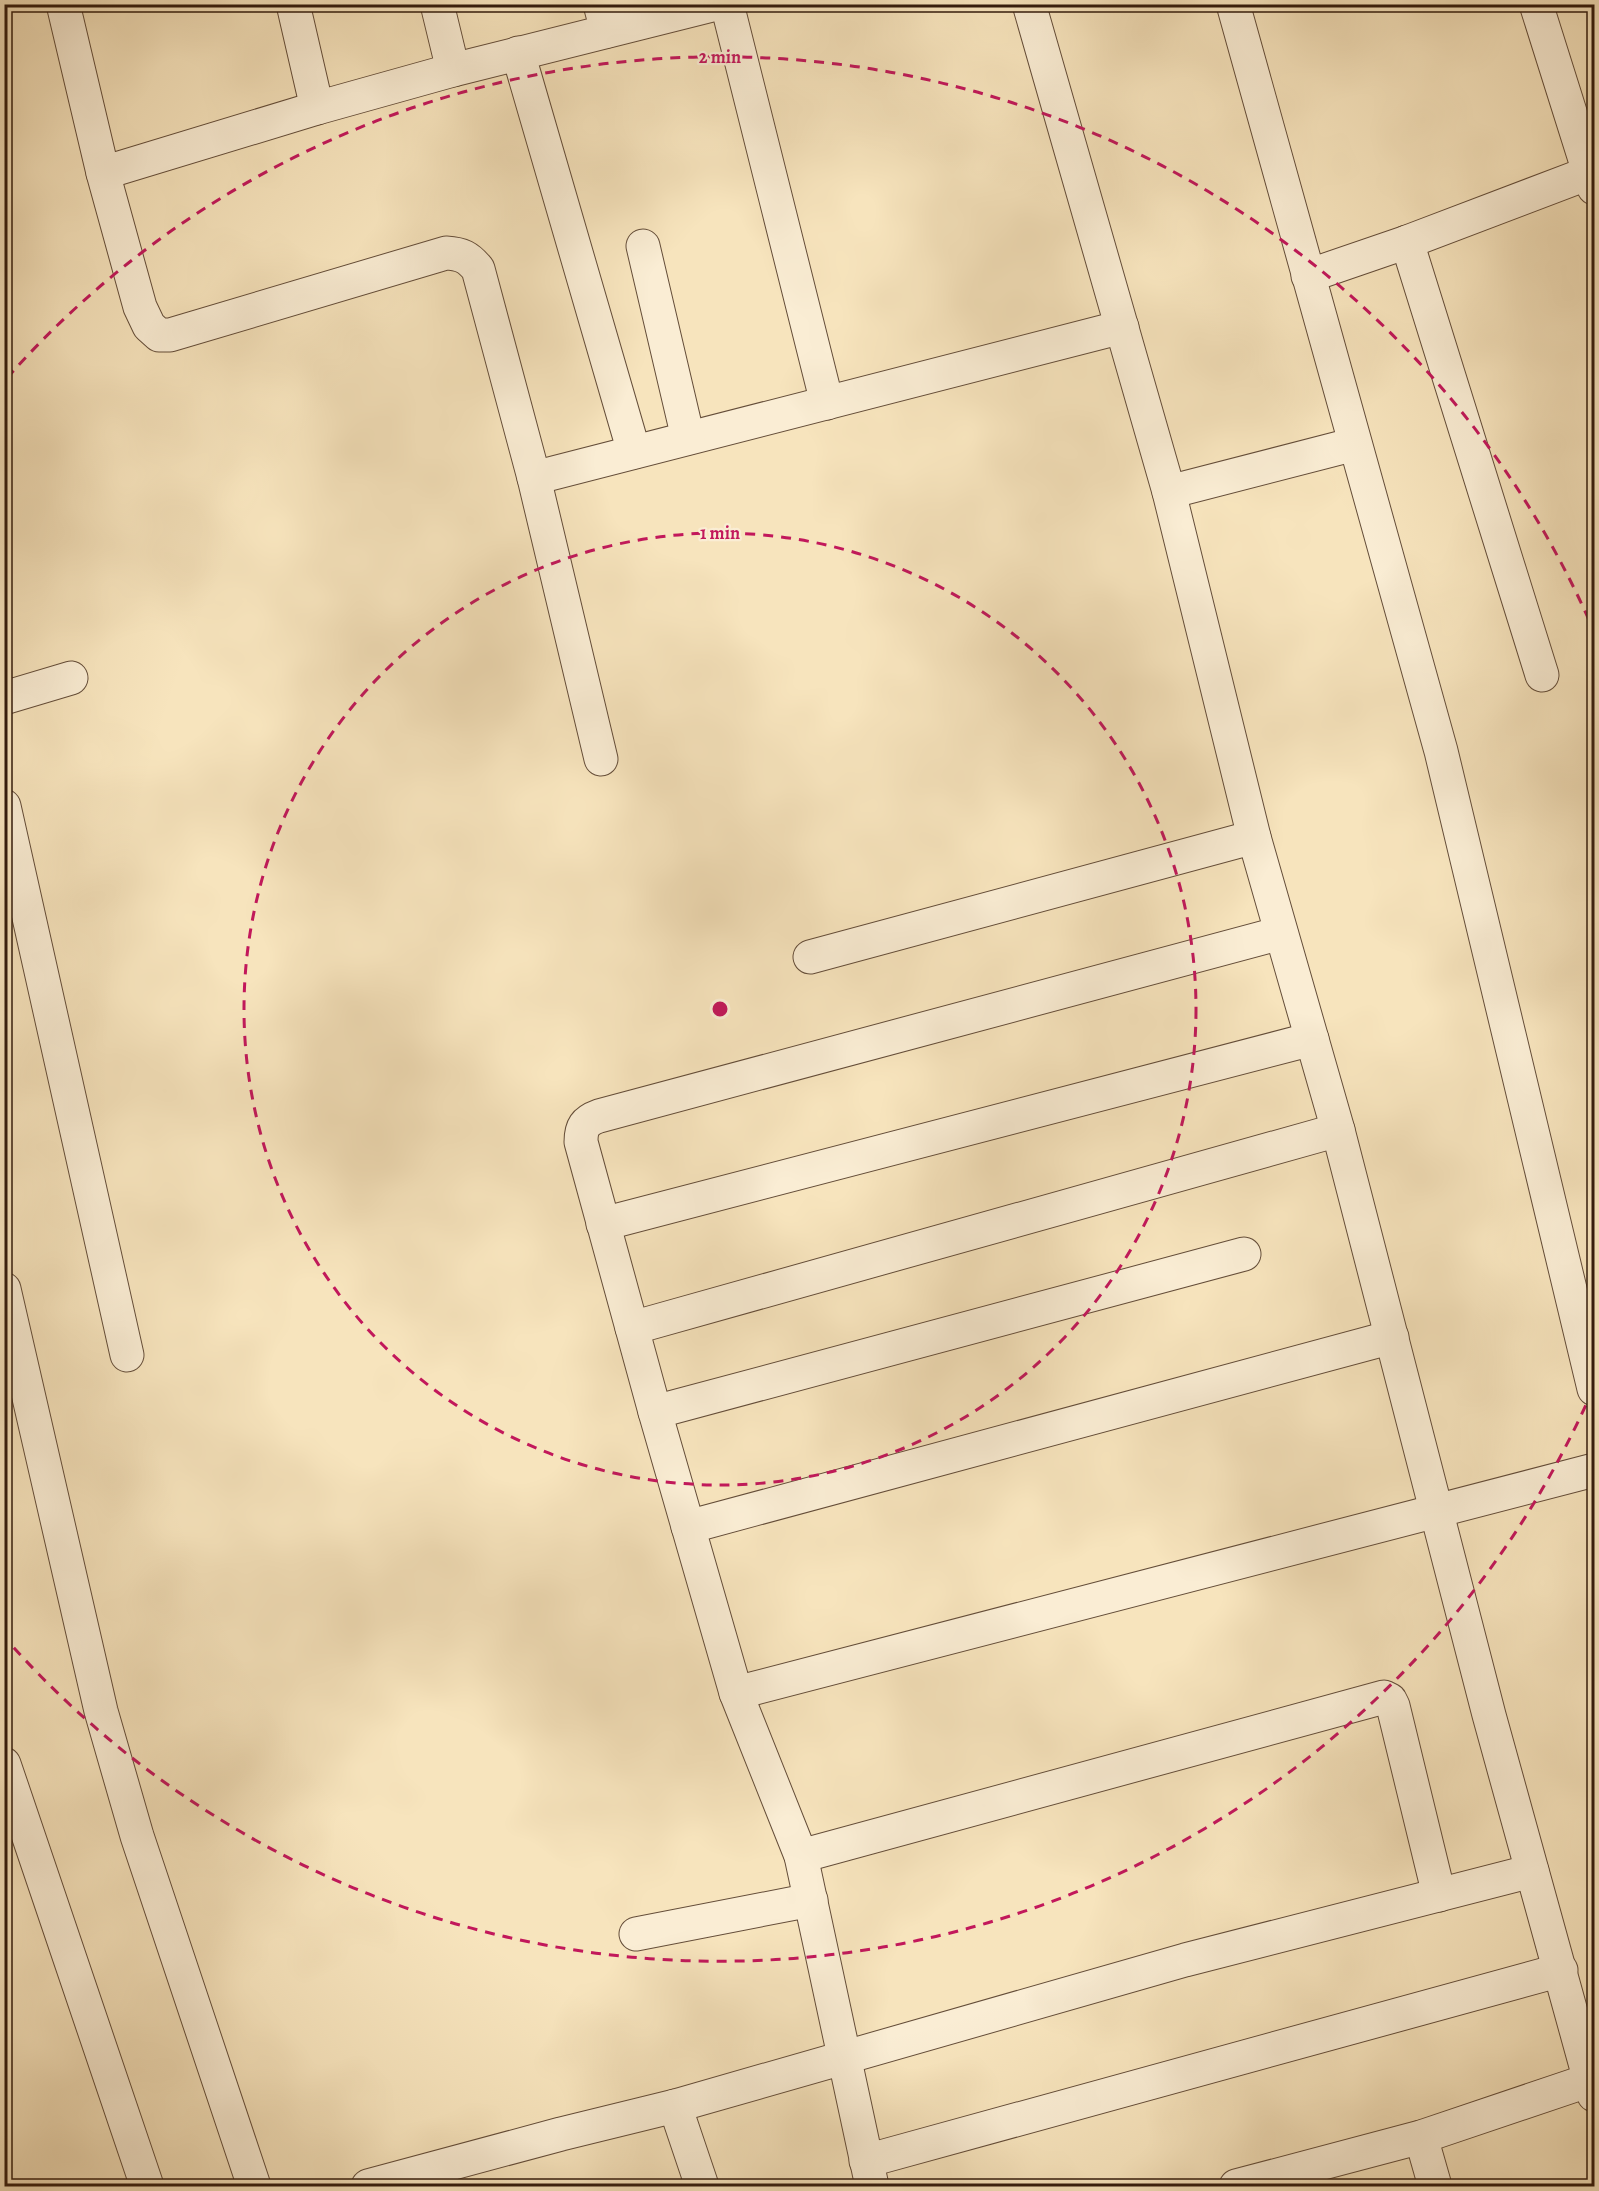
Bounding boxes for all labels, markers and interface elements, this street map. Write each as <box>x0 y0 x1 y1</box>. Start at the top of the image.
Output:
text: 2 min <box>699 45 741 69</box>
text: 1 min <box>700 521 740 545</box>
centre of rings <box>710 999 730 1019</box>

